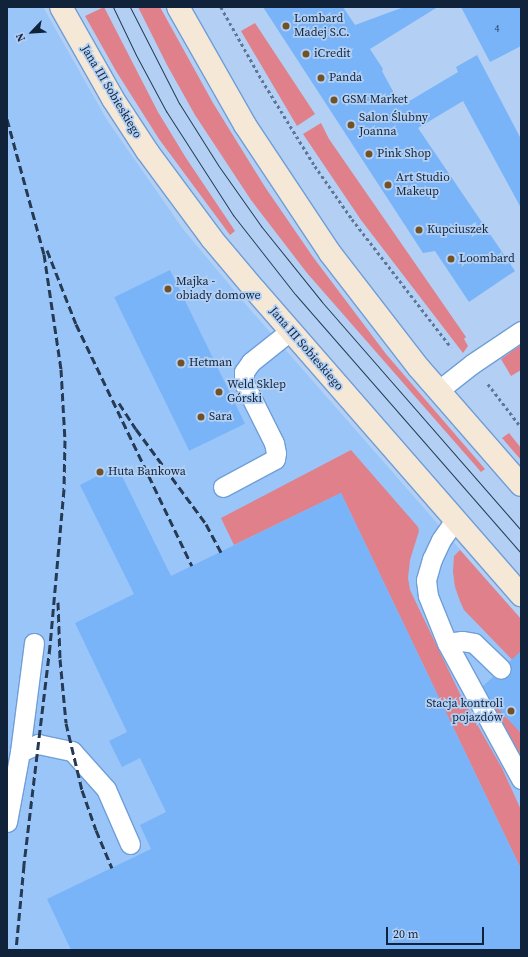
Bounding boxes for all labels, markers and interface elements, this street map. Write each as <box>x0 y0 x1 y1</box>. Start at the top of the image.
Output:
north arrow <box>12 12 52 52</box>
place label: Lombard Madej S.C. <box>294 12 350 40</box>
marker: Lombard Madej S.C. <box>281 21 291 31</box>
house number: 4 <box>495 23 499 35</box>
text: N <box>12 30 29 44</box>
street label: Jana III Sobieskiego <box>78 43 144 141</box>
place label: iCredit <box>314 47 351 61</box>
marker: iCredit <box>301 49 311 59</box>
place label: Panda <box>329 71 362 85</box>
marker: Panda <box>316 73 326 83</box>
place label: GSM Market <box>342 93 408 107</box>
marker: GSM Market <box>329 95 339 105</box>
place label: Salon Ślubny Joanna <box>359 111 428 139</box>
marker: Salon Ślubny Joanna <box>346 120 356 130</box>
place label: Pink Shop <box>377 147 431 161</box>
marker: Pink Shop <box>364 149 374 159</box>
place label: Art Studio Makeup <box>396 171 450 199</box>
marker: Art Studio Makeup <box>383 180 393 190</box>
place label: Kupciuszek <box>427 223 488 237</box>
marker: Kupciuszek <box>414 225 424 235</box>
place label: Loombard <box>459 252 515 266</box>
marker: Loombard <box>446 254 456 264</box>
place label: Majka - obiady domowe <box>176 275 261 303</box>
marker: Majka - obiady domowe <box>163 284 173 294</box>
street label: Jana III Sobieskiego <box>266 304 346 394</box>
place label: Hetman <box>189 356 232 370</box>
marker: Hetman <box>176 358 186 368</box>
place label: Weld Sklep Górski <box>227 378 286 406</box>
marker: Weld Sklep Górski <box>214 387 224 397</box>
place label: Sara <box>209 410 232 424</box>
marker: Sara <box>196 412 206 422</box>
place label: Huta Bankowa <box>108 465 186 479</box>
marker: Huta Bankowa <box>95 467 105 477</box>
place label: Stacja kontroli pojazdów <box>426 697 503 725</box>
marker: Stacja kontroli pojazdów <box>506 706 516 716</box>
scale bar <box>388 919 486 945</box>
text: 20 m <box>393 926 419 942</box>

